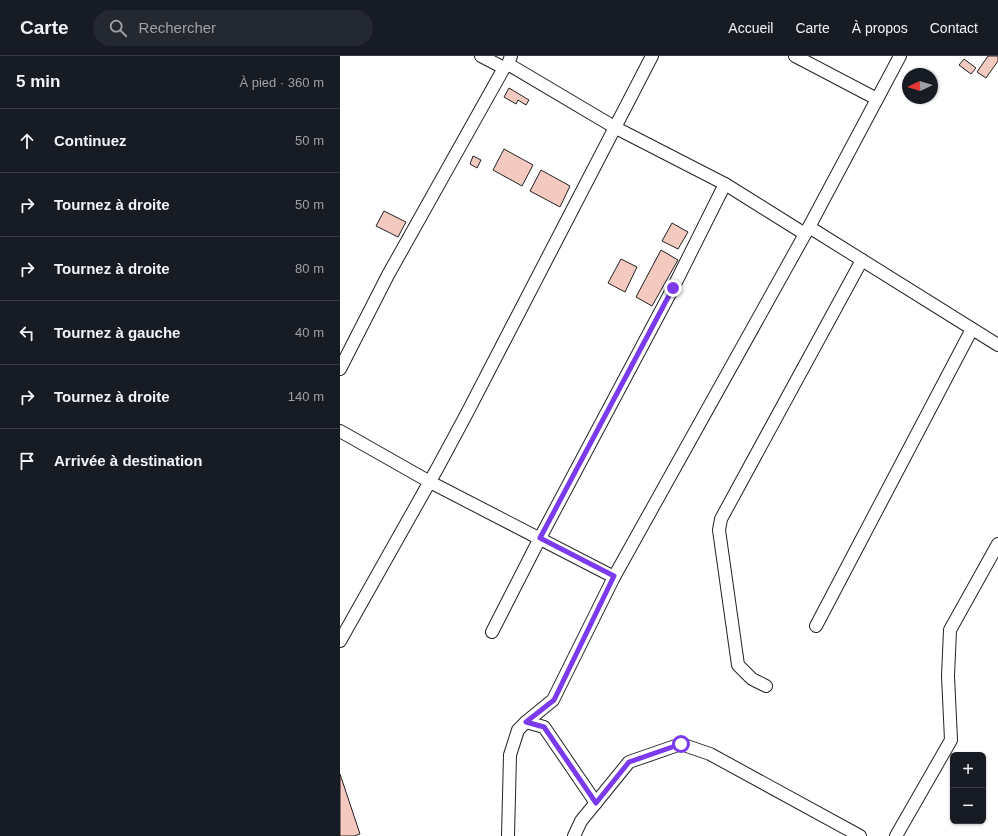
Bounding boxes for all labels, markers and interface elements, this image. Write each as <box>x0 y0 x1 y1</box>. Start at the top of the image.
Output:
search box <box>93 10 373 46</box>
text: Carte <box>20 17 69 38</box>
icon: search <box>107 17 129 39</box>
text: Rechercher <box>139 19 216 36</box>
text: Accueil <box>728 20 773 36</box>
text: Carte <box>795 20 830 36</box>
text: À propos <box>852 20 908 36</box>
text: Contact <box>930 20 978 36</box>
north arrow <box>902 68 938 104</box>
text: 5 min <box>16 72 60 91</box>
text: À pied · 360 m <box>239 75 324 90</box>
icon: ahead <box>16 130 38 152</box>
text: Continuez <box>54 132 127 149</box>
text: 50 m <box>295 133 324 148</box>
icon: right <box>16 194 38 216</box>
text: Tournez à droite <box>54 196 170 213</box>
text: 50 m <box>295 197 324 212</box>
icon: right <box>16 258 38 280</box>
text: Tournez à droite <box>54 260 170 277</box>
text: 80 m <box>295 261 324 276</box>
route end <box>664 279 682 297</box>
icon: left <box>16 322 38 344</box>
text: Tournez à gauche <box>54 324 180 341</box>
text: 40 m <box>295 325 324 340</box>
icon: right <box>16 386 38 408</box>
text: Tournez à droite <box>54 388 170 405</box>
text: 140 m <box>288 389 324 404</box>
icon: arrive <box>16 450 38 472</box>
text: Arrivée à destination <box>54 452 202 469</box>
route start <box>672 735 690 753</box>
map controls <box>950 752 986 824</box>
button: + <box>950 752 986 788</box>
button: − <box>950 788 986 824</box>

